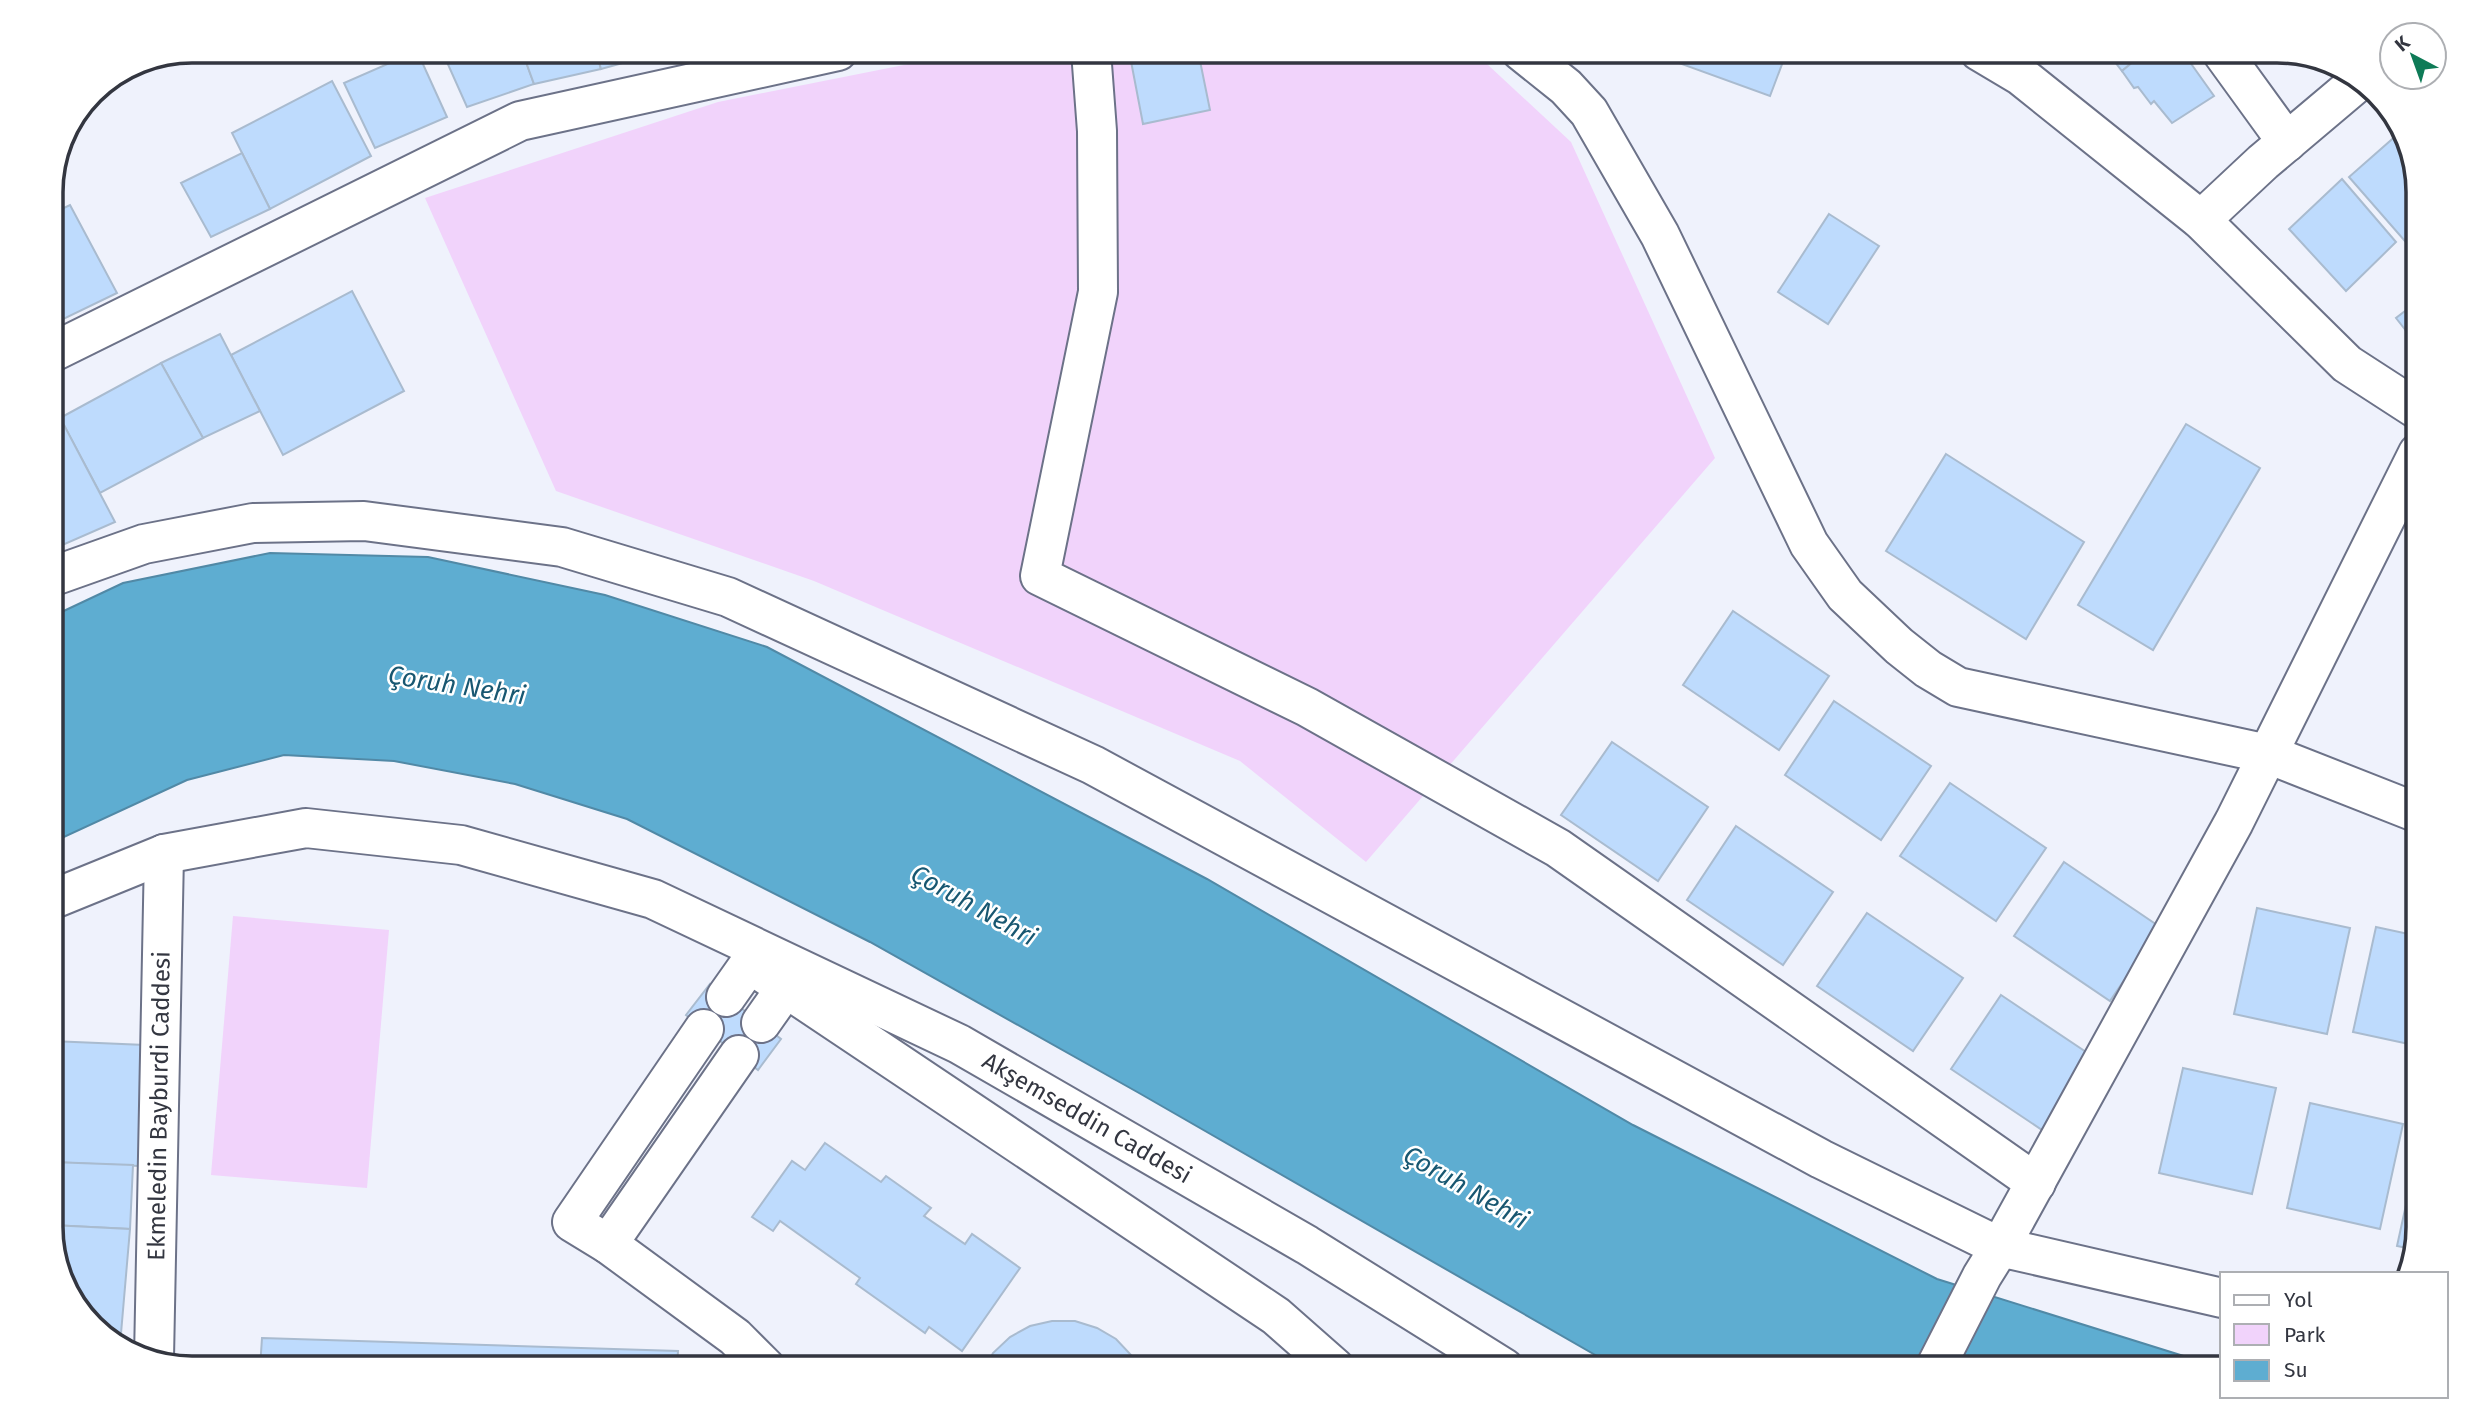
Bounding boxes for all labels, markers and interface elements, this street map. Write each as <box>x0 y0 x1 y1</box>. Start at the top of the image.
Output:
north arrow <box>2378 21 2448 91</box>
text: K <box>2390 30 2415 56</box>
water label: Çoruh Nehri <box>386 659 528 712</box>
water label: Çoruh Nehri <box>905 858 1042 953</box>
street label: Ekmeledin Bayburdi Caddesi <box>142 951 176 1261</box>
street label: Akşemseddin Caddesi <box>977 1047 1197 1189</box>
water label: Çoruh Nehri <box>1398 1139 1534 1236</box>
legend <box>2220 1272 2448 1398</box>
text: Yol <box>2284 1287 2313 1313</box>
text: Park <box>2284 1322 2326 1348</box>
text: Su <box>2284 1357 2308 1383</box>

